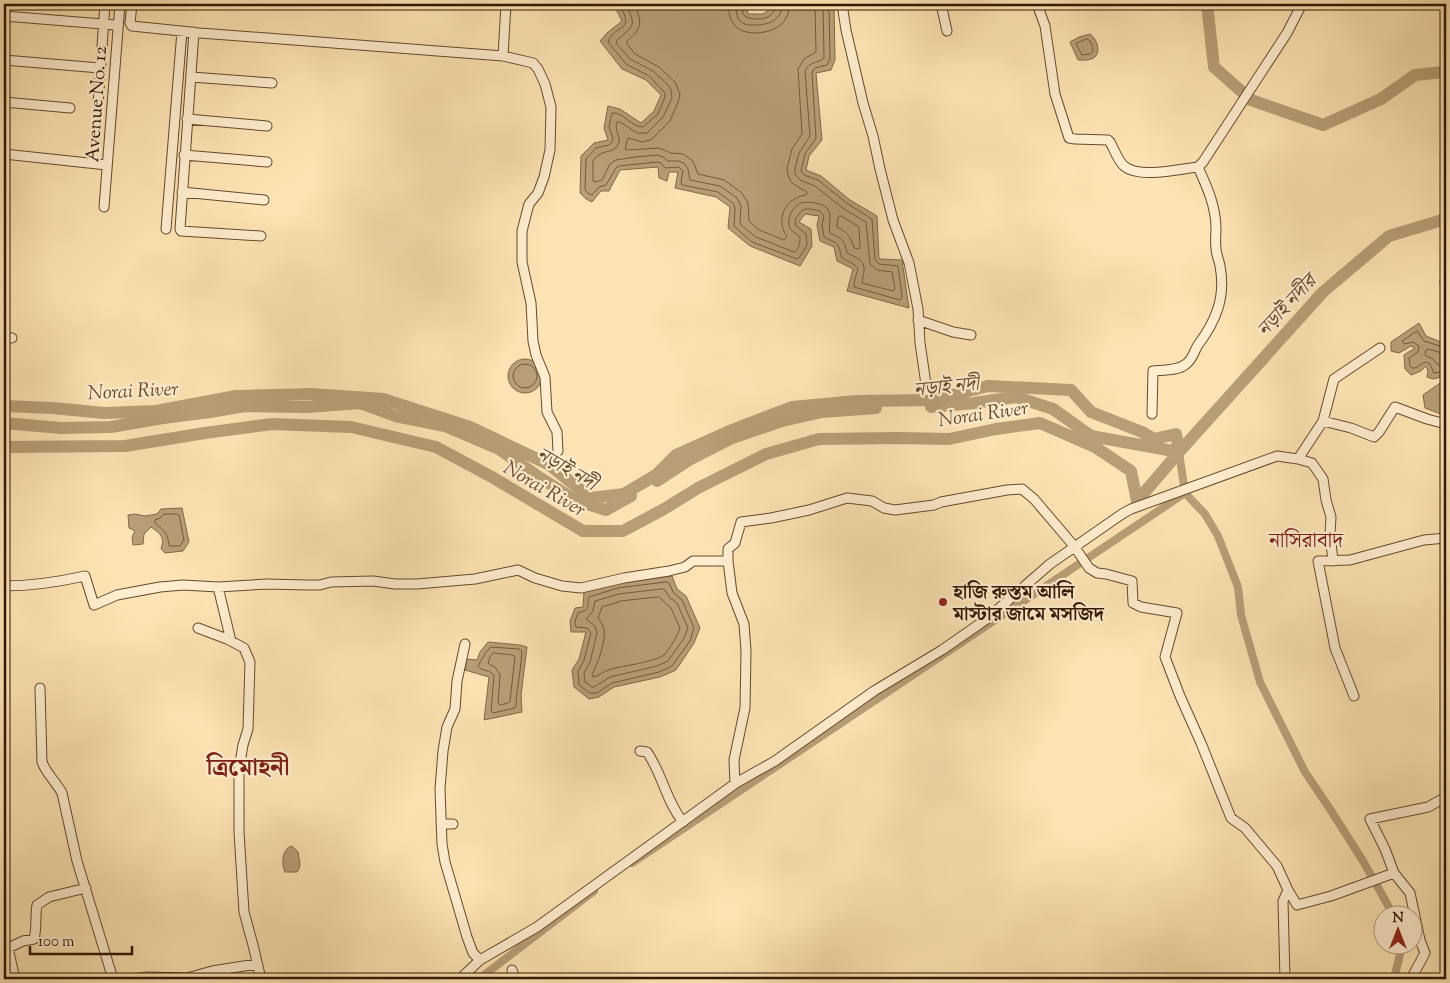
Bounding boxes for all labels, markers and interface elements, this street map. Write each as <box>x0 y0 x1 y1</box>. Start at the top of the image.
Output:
street label: Avenue No. 12 <box>80 45 115 163</box>
water label: নড়াই নদীর <box>1251 266 1327 344</box>
water label: নড়াই নদী <box>912 370 982 406</box>
water label: Norai River <box>87 376 179 409</box>
water label: Norai River <box>936 395 1030 436</box>
water label: নড়াই নদী <box>530 441 603 500</box>
water label: Norai River <box>497 455 590 525</box>
district label: নাসিরাবাদ <box>1268 527 1344 557</box>
place label: হাজি রুস্তম আলি মাস্টার জামে মসজিদ <box>952 580 1105 629</box>
marker: হাজি রুস্তম আলি মাস্টার জামে মসজিদ <box>937 596 949 608</box>
district label: ত্রিমোহনী <box>206 752 289 786</box>
north arrow <box>1372 906 1422 956</box>
text: N <box>1392 909 1404 929</box>
scale bar <box>30 923 132 955</box>
text: 100 m <box>38 932 75 953</box>

